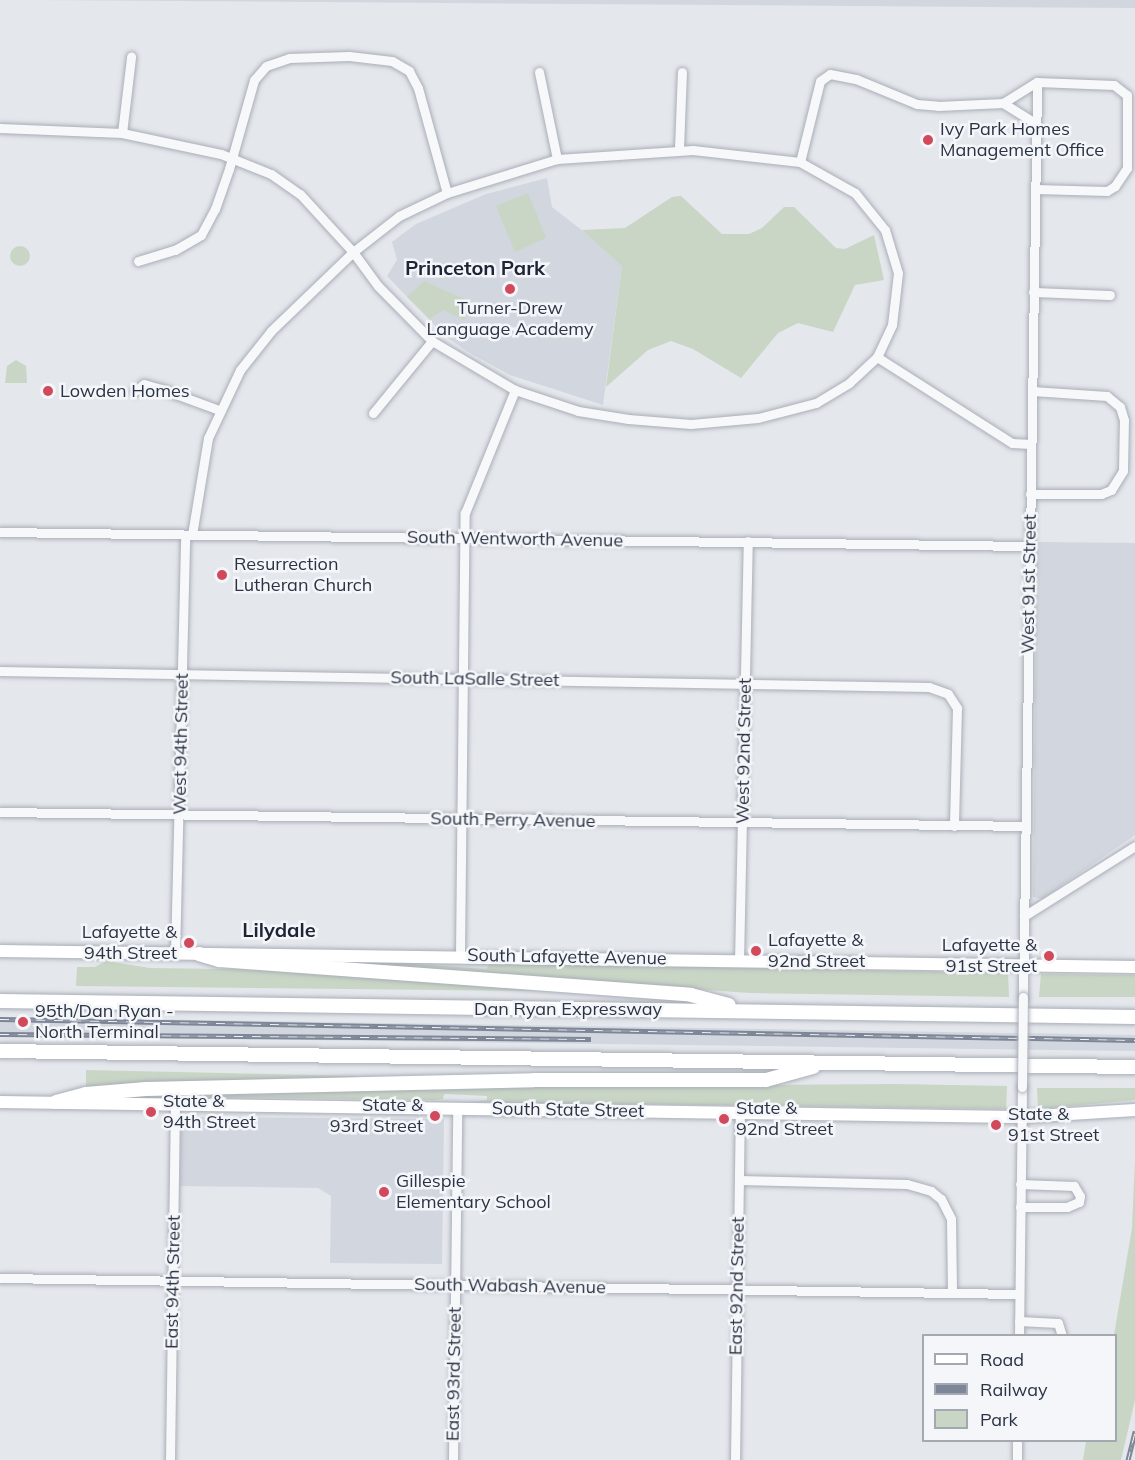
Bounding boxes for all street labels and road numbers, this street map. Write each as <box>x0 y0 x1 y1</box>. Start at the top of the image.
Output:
street label: West 91st Street <box>1017 514 1041 654</box>
street label: South Wentworth Avenue <box>407 526 623 552</box>
street label: South LaSalle Street <box>390 667 560 691</box>
street label: West 94th Street <box>169 673 193 815</box>
street label: West 92nd Street <box>732 678 756 824</box>
street label: South Perry Avenue <box>430 808 596 832</box>
street label: South Lafayette Avenue <box>467 944 667 970</box>
street label: Dan Ryan Expressway <box>474 998 662 1020</box>
street label: South State Street <box>492 1098 644 1122</box>
street label: East 94th Street <box>161 1215 185 1349</box>
street label: East 92nd Street <box>725 1217 749 1355</box>
street label: South Wabash Avenue <box>414 1274 606 1298</box>
street label: East 93rd Street <box>442 1307 466 1441</box>

